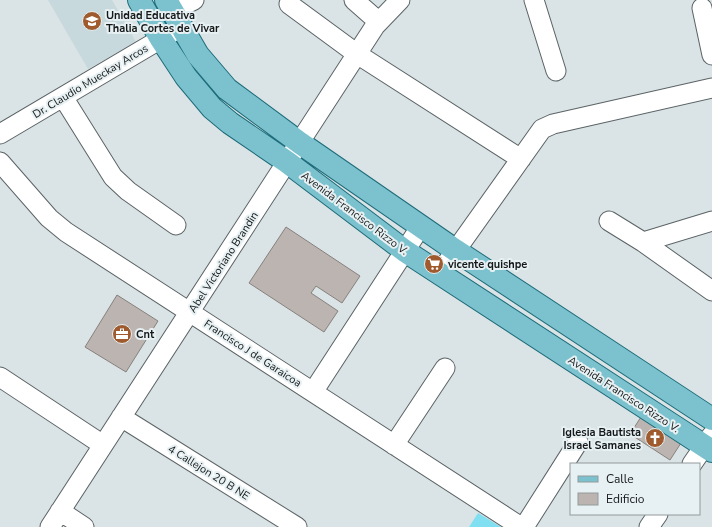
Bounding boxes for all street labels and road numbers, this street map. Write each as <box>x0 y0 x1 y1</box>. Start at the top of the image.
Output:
street label: Dr. Claudio Mueckay Arcos <box>30 41 151 122</box>
street label: Avenida Francisco Rizzo V. <box>298 168 411 259</box>
street label: Abel Victoriano Brandin <box>185 209 262 316</box>
street label: Francisco J de Garaicoa <box>201 316 304 391</box>
street label: Avenida Francisco Rizzo V. <box>565 353 682 436</box>
street label: 4 Callejon 20 B NE <box>165 441 252 504</box>

